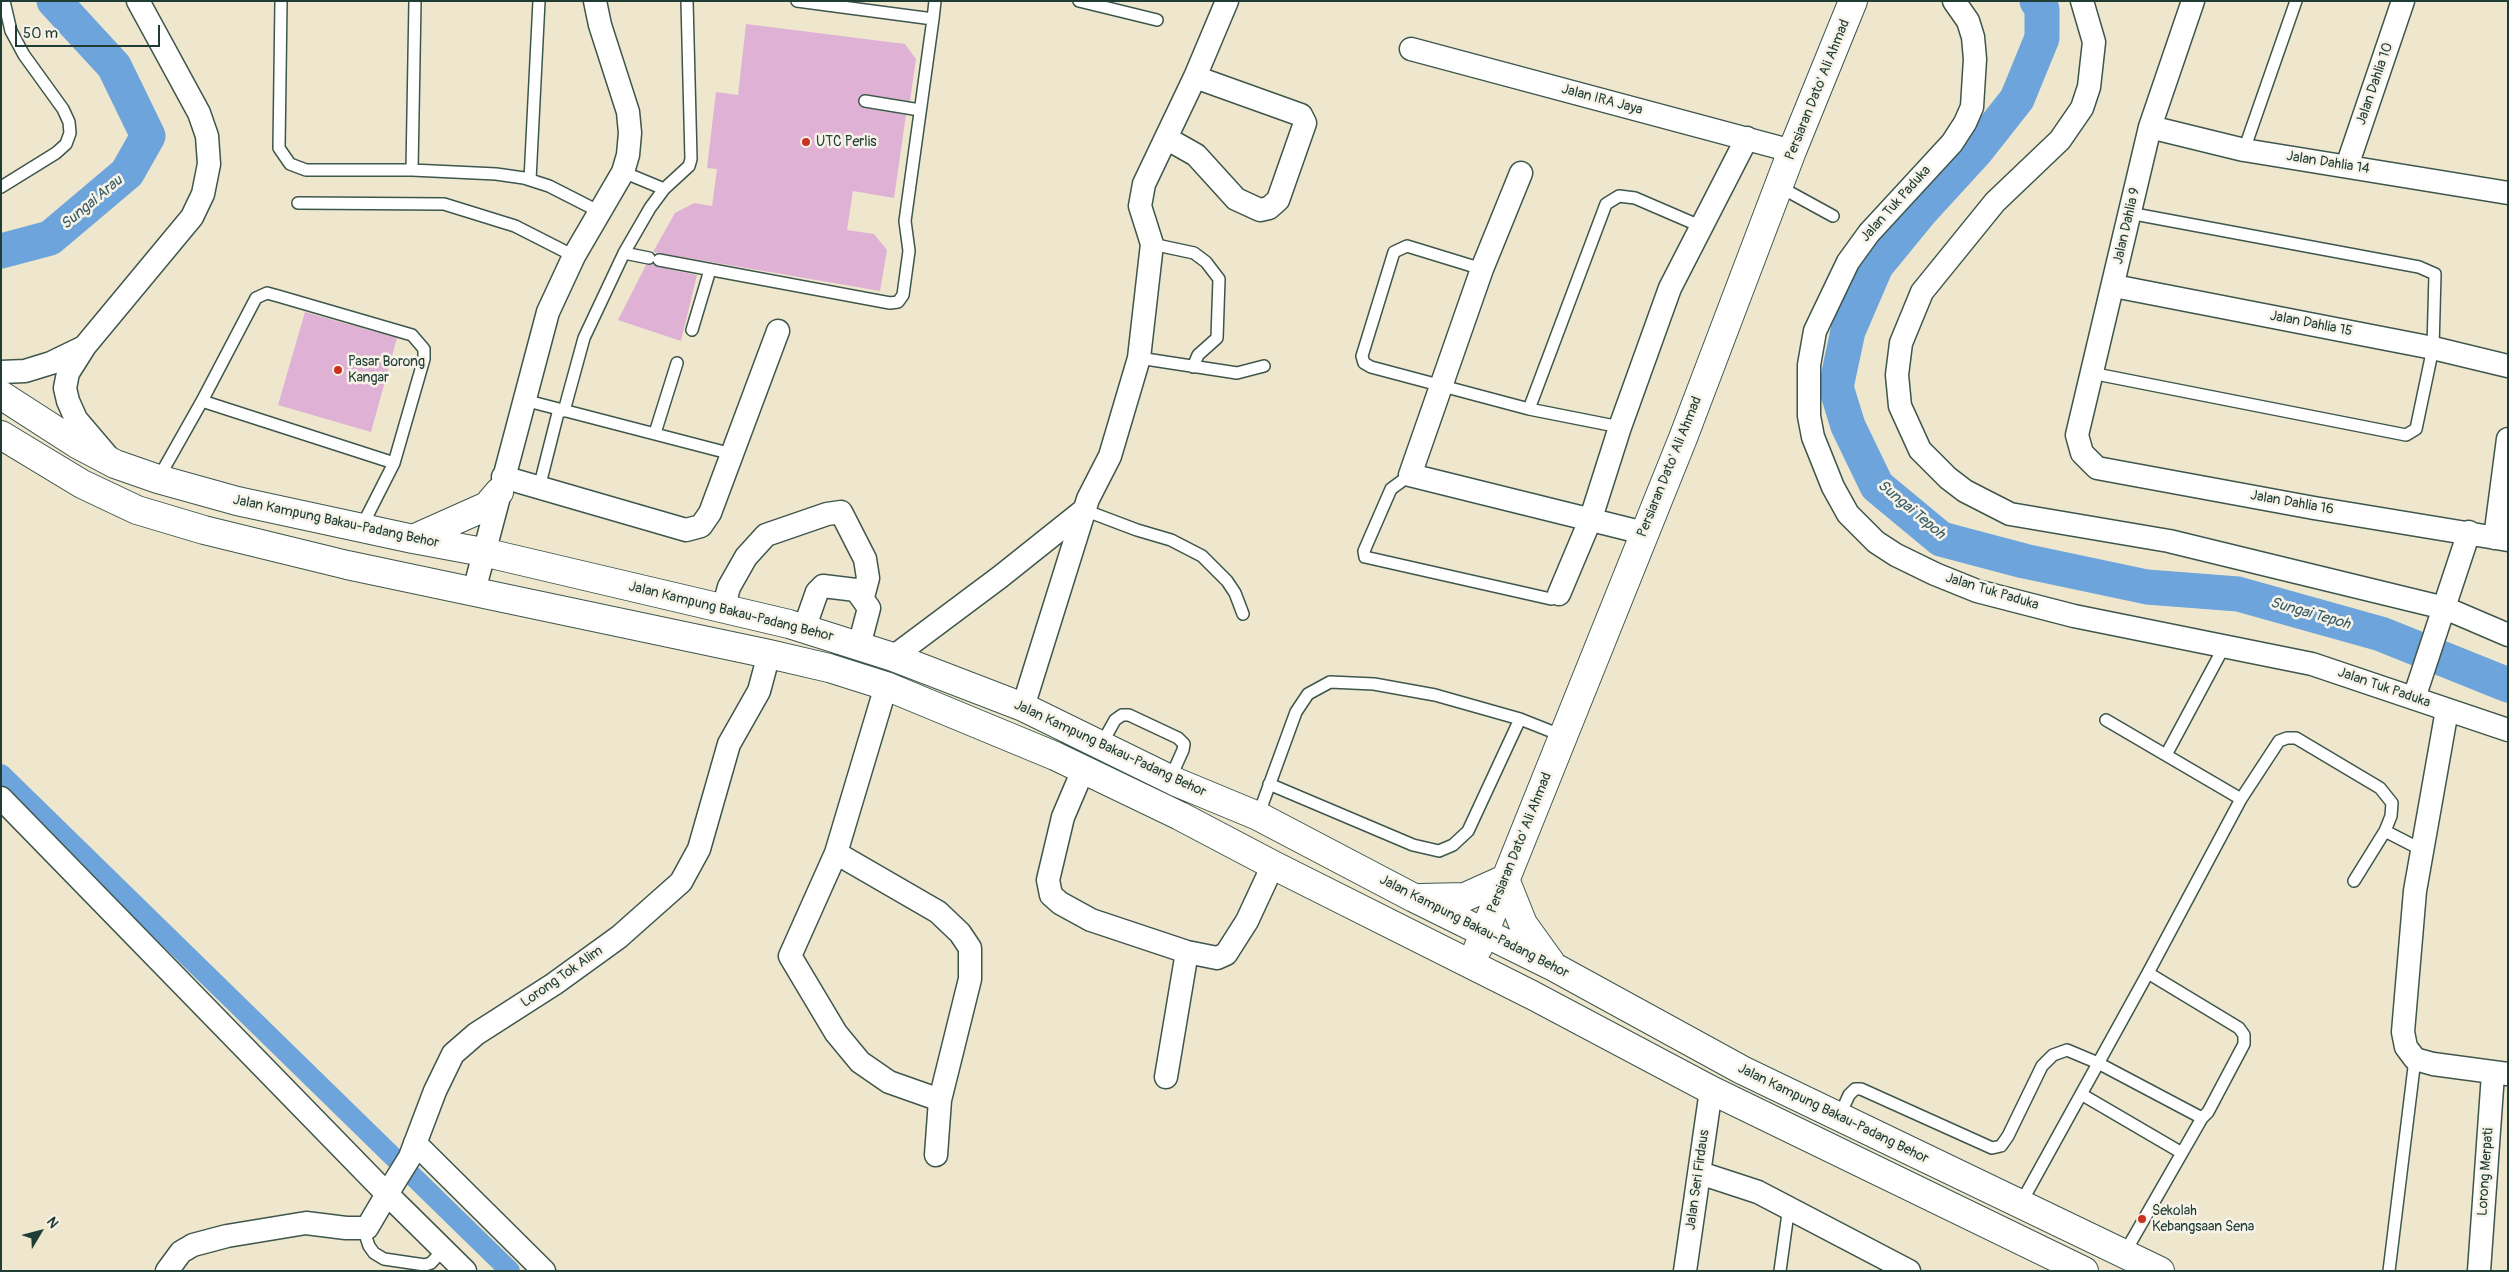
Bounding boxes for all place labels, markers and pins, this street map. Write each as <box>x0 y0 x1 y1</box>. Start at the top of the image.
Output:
place label: UTC Perlis <box>816 134 876 150</box>
marker: UTC Perlis <box>800 136 812 148</box>
place label: Pasar Borong Kangar <box>348 354 425 387</box>
marker: Pasar Borong Kangar <box>332 364 344 376</box>
place label: Sekolah Kebangsaan Sena <box>2152 1203 2254 1236</box>
marker: Sekolah Kebangsaan Sena <box>2136 1213 2148 1225</box>

